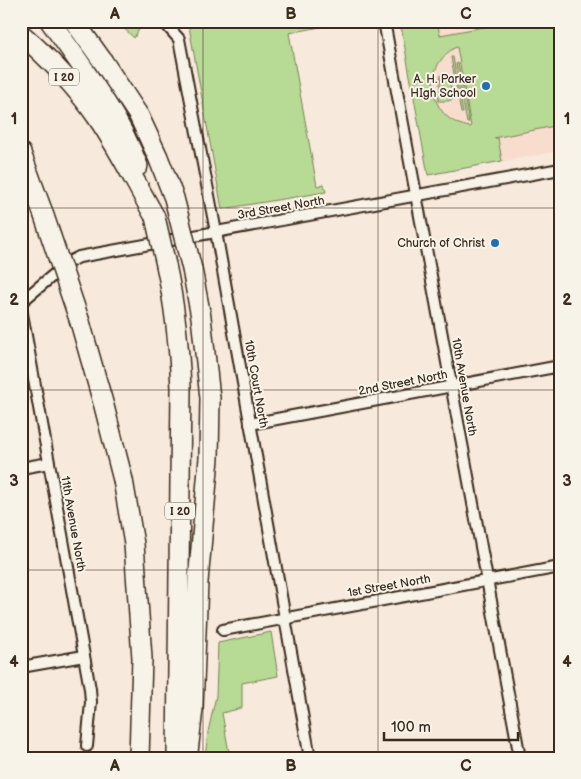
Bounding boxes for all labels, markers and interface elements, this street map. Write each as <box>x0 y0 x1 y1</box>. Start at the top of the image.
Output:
text: A <box>109 5 120 24</box>
text: B <box>285 5 297 24</box>
text: C <box>460 5 472 24</box>
road number: I 20 <box>49 68 79 86</box>
place label: A. H. Parker HIgh School <box>410 72 477 101</box>
marker: A. H. Parker HIgh School <box>480 80 492 92</box>
text: 1 <box>11 110 17 129</box>
text: 1 <box>564 110 570 129</box>
street label: 3rd Street North <box>236 193 326 223</box>
place label: Church of Christ <box>397 236 485 251</box>
marker: Church of Christ <box>489 237 501 249</box>
text: 2 <box>9 291 19 310</box>
text: 2 <box>562 291 572 310</box>
street label: 10th Avenue North <box>448 337 480 438</box>
street label: 10th Court North <box>241 339 271 430</box>
street label: 2nd Street North <box>357 367 449 399</box>
text: 3 <box>9 472 19 491</box>
text: 3 <box>562 472 572 491</box>
street label: 11th Avenue North <box>57 475 89 573</box>
road number: I 20 <box>165 502 195 520</box>
street label: 1st Street North <box>346 571 432 601</box>
text: 4 <box>9 653 19 672</box>
text: 4 <box>562 653 572 672</box>
scale bar <box>384 709 517 741</box>
text: 100 m <box>391 718 431 737</box>
text: A <box>109 757 120 776</box>
text: B <box>285 757 297 776</box>
text: C <box>460 757 472 776</box>

